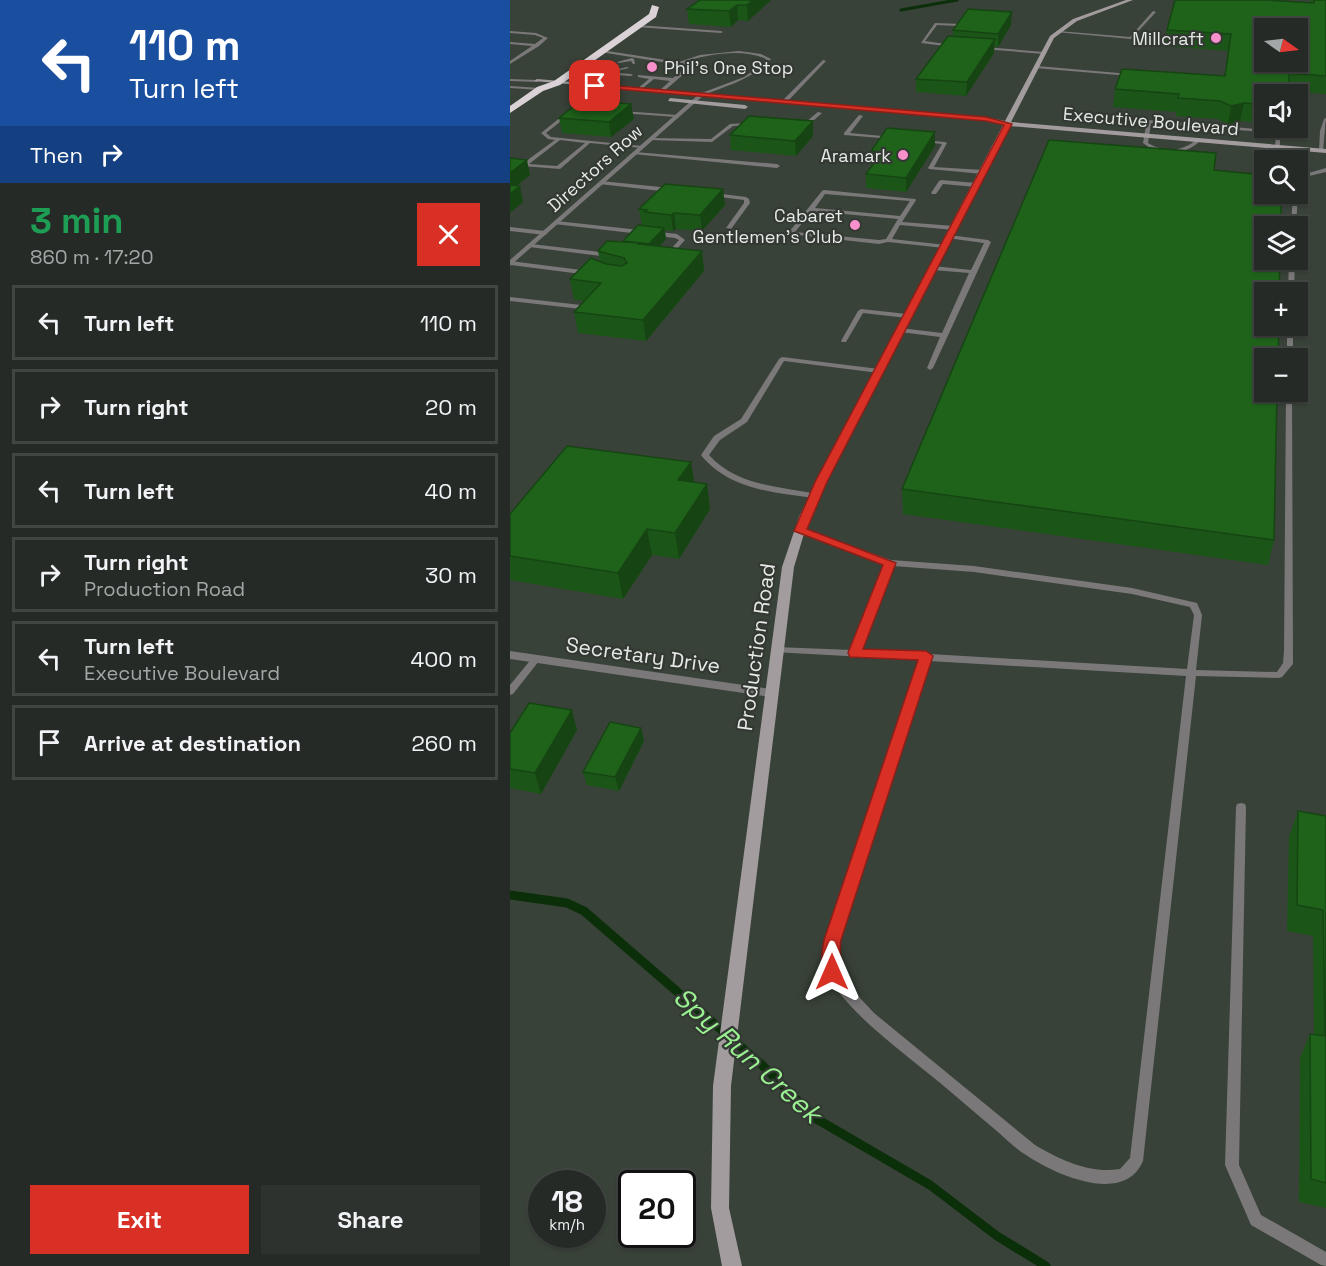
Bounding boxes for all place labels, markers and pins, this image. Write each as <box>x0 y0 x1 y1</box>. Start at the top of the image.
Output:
place label: Millcraft <box>1132 27 1204 50</box>
marker: Millcraft <box>1209 31 1223 45</box>
place label: Phil's One Stop <box>664 56 793 79</box>
pin <box>569 60 620 111</box>
marker: Phil's One Stop <box>645 60 659 74</box>
place label: Aramark <box>821 144 891 167</box>
marker: Aramark <box>896 148 910 162</box>
place label: Cabaret Gentlemen's Club <box>693 204 843 248</box>
marker: Cabaret Gentlemen's Club <box>848 218 862 232</box>

